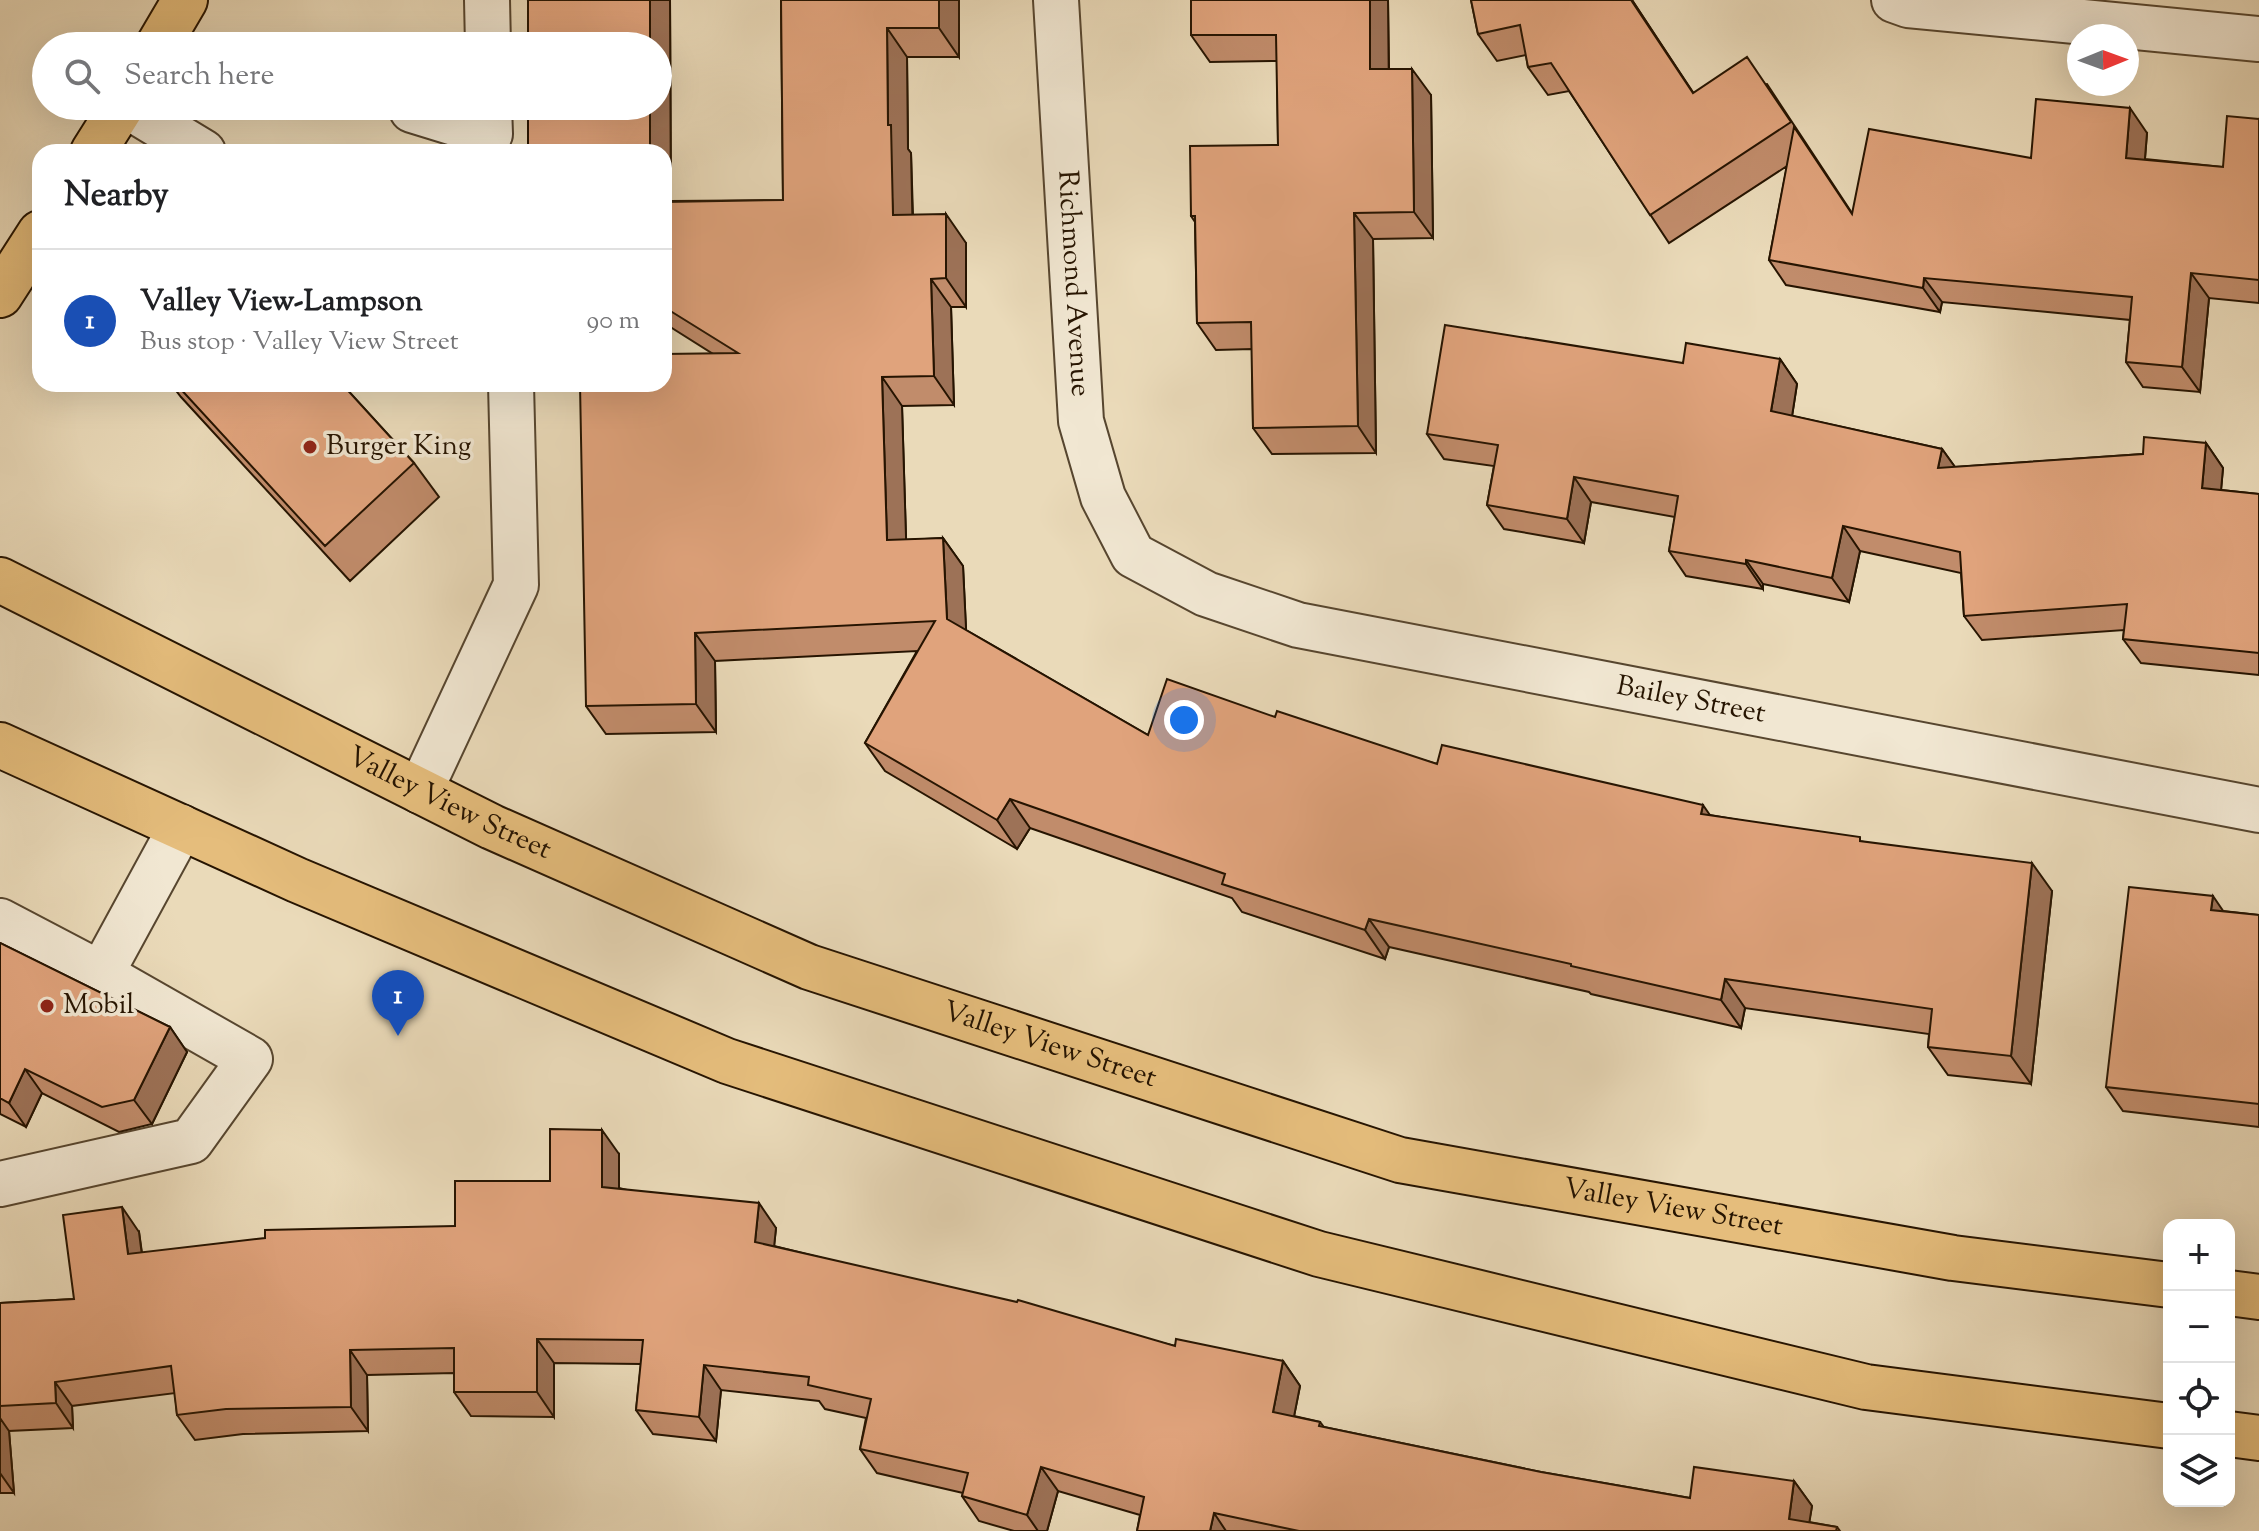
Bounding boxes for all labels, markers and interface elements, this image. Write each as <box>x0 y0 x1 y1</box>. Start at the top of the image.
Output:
north arrow <box>2067 24 2139 96</box>
search box <box>32 32 672 120</box>
icon: search <box>60 54 104 98</box>
text: Search here <box>124 55 274 98</box>
street label: Richmond Avenue <box>1046 169 1100 398</box>
text: Nearby <box>64 172 169 221</box>
text: Valley View-Lampson <box>140 281 423 324</box>
text: 1 <box>86 303 94 340</box>
text: 90 m <box>587 303 640 340</box>
text: Bus stop · Valley View Street <box>140 324 459 361</box>
place label: Burger King <box>326 427 471 467</box>
marker: Burger King <box>301 438 319 456</box>
street label: Bailey Street <box>1613 667 1769 735</box>
your location <box>1164 700 1204 740</box>
street label: Valley View Street <box>340 737 558 871</box>
pin: 1 <box>372 970 424 1036</box>
place label: Mobil <box>63 986 135 1026</box>
street label: Valley View Street <box>937 992 1162 1099</box>
marker: Mobil <box>38 997 56 1015</box>
street label: Valley View Street <box>1560 1169 1786 1248</box>
map controls <box>2163 1219 2235 1507</box>
button: + <box>2163 1219 2235 1291</box>
button: − <box>2163 1291 2235 1363</box>
button: locate <box>2163 1363 2235 1435</box>
button: layers <box>2163 1435 2235 1507</box>

